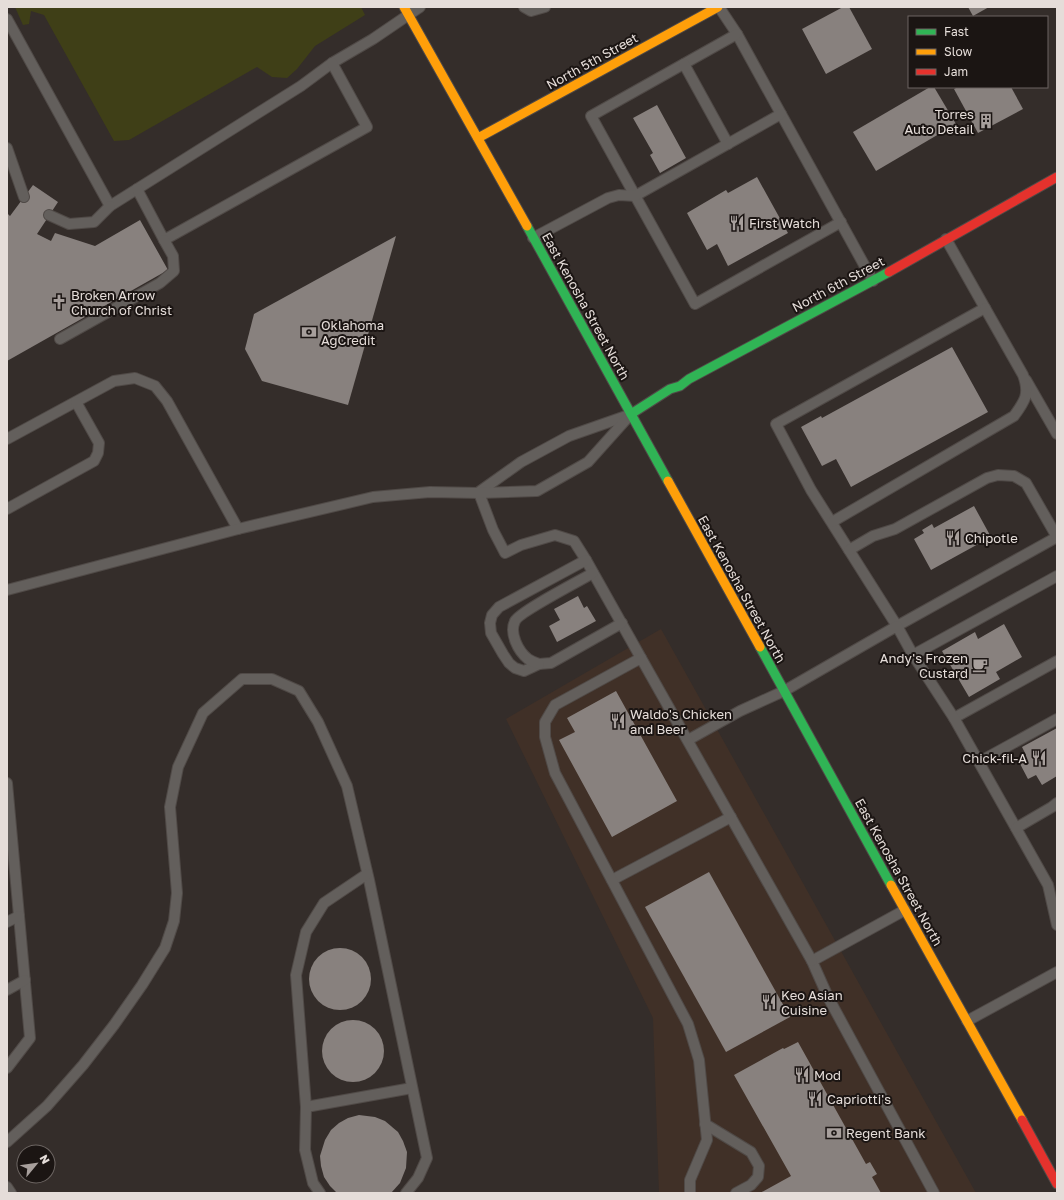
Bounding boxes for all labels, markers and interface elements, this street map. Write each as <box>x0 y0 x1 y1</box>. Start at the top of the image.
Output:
legend <box>908 16 1048 88</box>
text: Fast <box>944 24 969 39</box>
street label: North 5th Street <box>544 29 640 93</box>
text: Slow <box>944 44 972 59</box>
text: Jam <box>944 64 968 79</box>
place label: Torres Auto Detail <box>905 106 974 137</box>
building icon: Torres Auto Detail <box>977 112 995 130</box>
restaurant icon: First Watch <box>728 214 746 232</box>
place label: First Watch <box>749 215 820 231</box>
street label: East Kenosha Street North <box>539 230 633 382</box>
street label: North 6th Street <box>789 253 887 315</box>
place label: Broken Arrow Church of Christ <box>71 287 172 318</box>
church icon: Broken Arrow Church of Christ <box>50 293 68 311</box>
place label: Oklahoma AgCredit <box>321 317 384 348</box>
bank icon: Oklahoma AgCredit <box>300 323 318 341</box>
street label: East Kenosha Street North <box>695 513 789 665</box>
restaurant icon: Chipotle <box>944 529 962 547</box>
place label: Chipotle <box>965 530 1018 546</box>
place label: Andy's Frozen Custard <box>880 650 968 681</box>
cafe icon: Andy's Frozen Custard <box>971 656 989 674</box>
place label: Waldo's Chicken and Beer <box>630 706 732 737</box>
restaurant icon: Waldo's Chicken and Beer <box>609 712 627 730</box>
restaurant icon: Chick-fil-A <box>1030 749 1048 767</box>
place label: Chick-fil-A <box>962 750 1027 766</box>
street label: East Kenosha Street North <box>852 796 946 948</box>
place label: Keo Asian Cuisine <box>781 987 843 1018</box>
restaurant icon: Keo Asian Cuisine <box>760 993 778 1011</box>
restaurant icon: Mod <box>793 1066 811 1084</box>
place label: Mod <box>814 1067 841 1083</box>
restaurant icon: Capriotti's <box>806 1090 824 1108</box>
place label: Capriotti's <box>827 1091 891 1107</box>
bank icon: Regent Bank <box>825 1124 843 1142</box>
place label: Regent Bank <box>846 1125 926 1141</box>
north arrow <box>16 1144 56 1184</box>
text: N <box>37 1152 53 1166</box>

